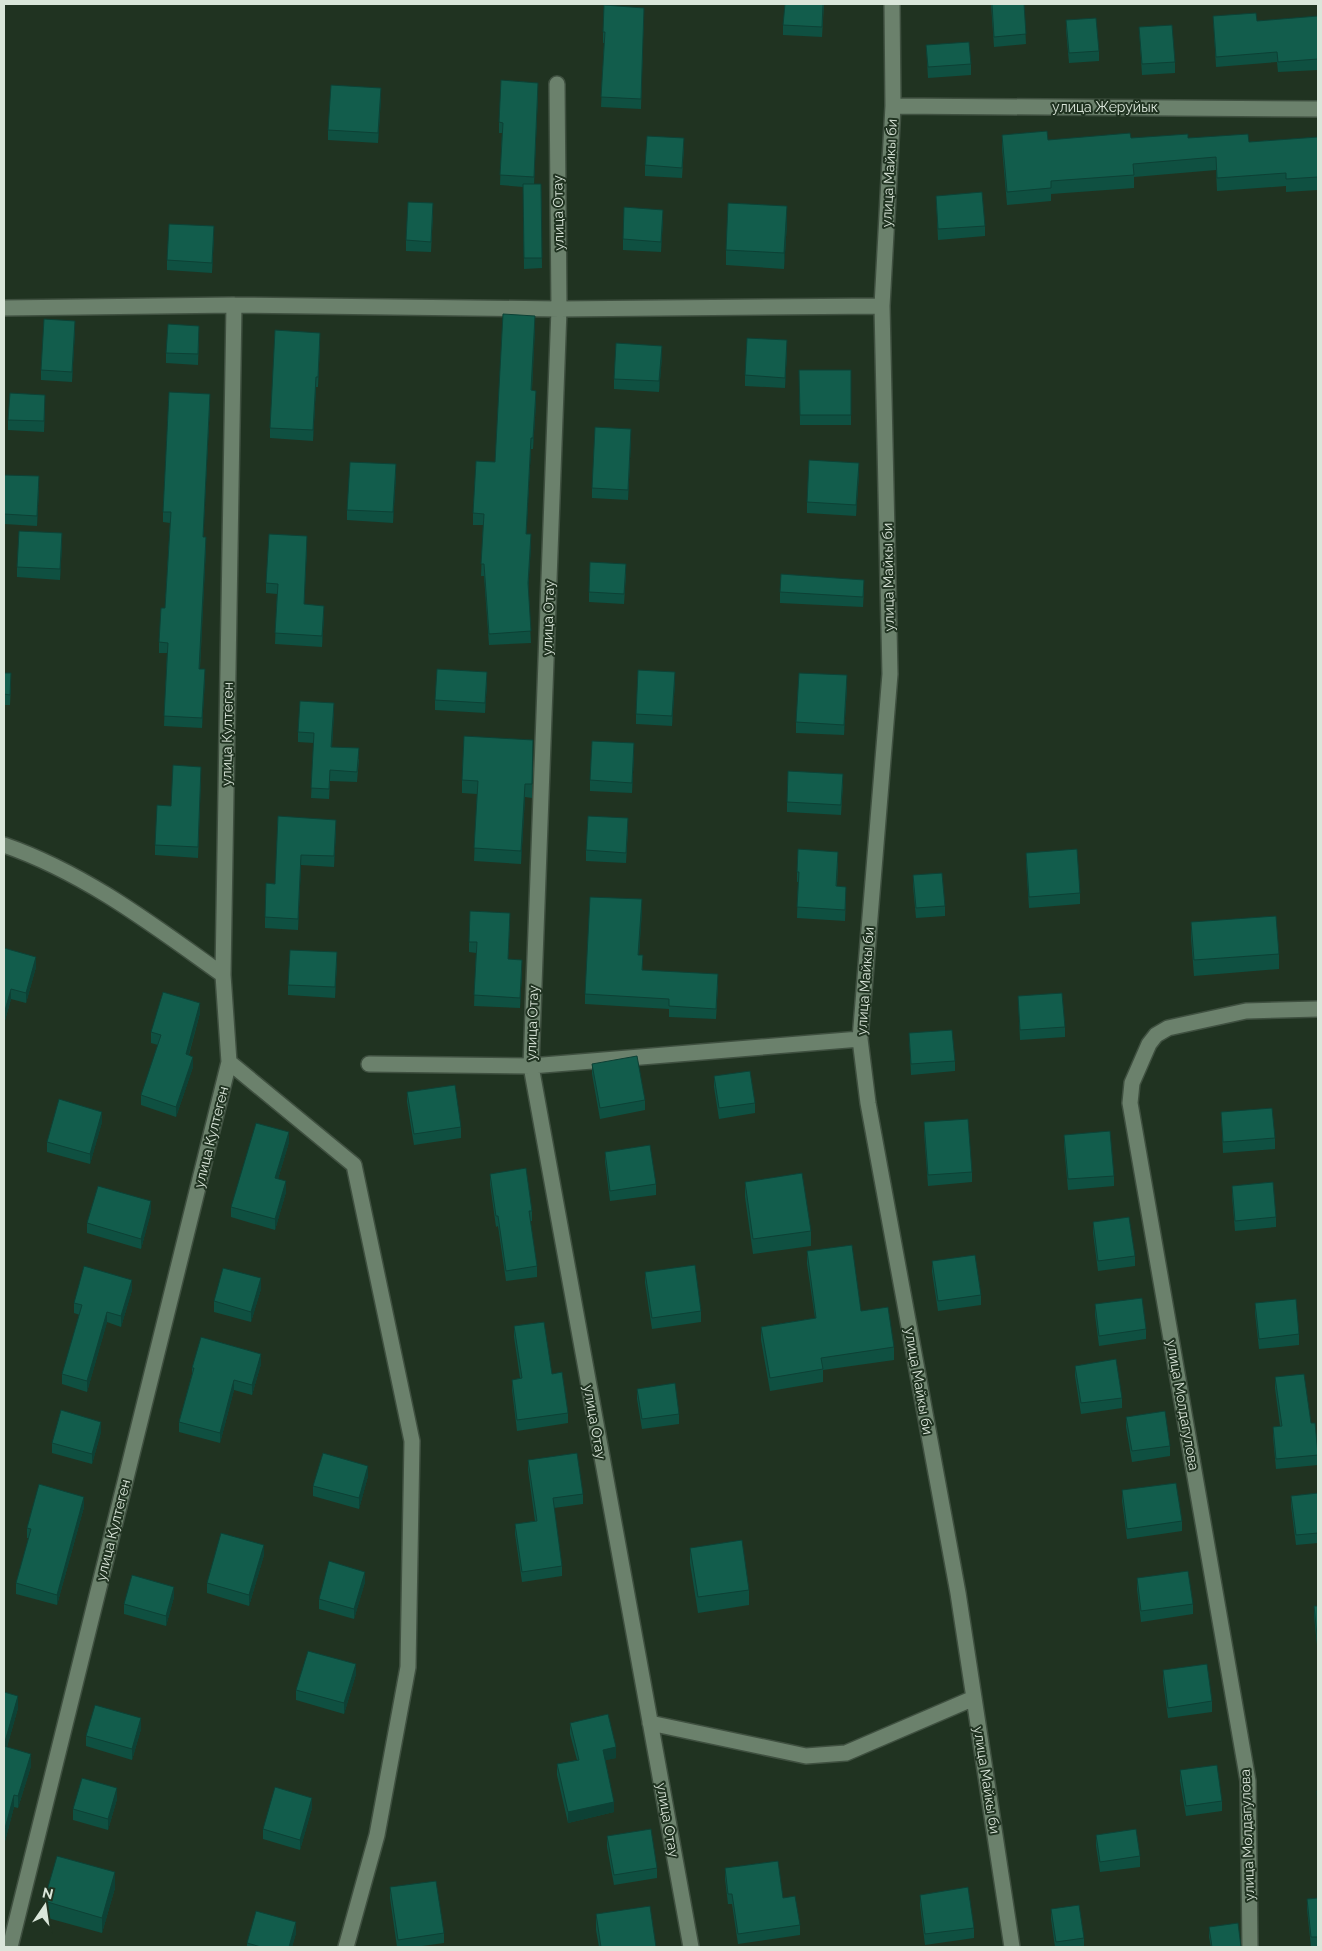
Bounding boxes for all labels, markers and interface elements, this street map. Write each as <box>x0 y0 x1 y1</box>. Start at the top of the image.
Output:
street label: улица Жеруйык <box>1052 99 1158 115</box>
street label: улица Майкы би <box>878 118 900 228</box>
street label: улица Отау <box>549 175 567 251</box>
street label: улица Майкы би <box>879 523 897 631</box>
street label: улица Отау <box>539 580 557 656</box>
street label: улица Култеген <box>218 682 236 786</box>
street label: улица Майкы би <box>853 926 877 1036</box>
street label: улица Отау <box>523 985 541 1061</box>
street label: улица Култеген <box>191 1085 231 1189</box>
street label: улица Майкы би <box>902 1326 936 1436</box>
street label: улица Молдагулова <box>1164 1339 1202 1471</box>
street label: улица Отау <box>581 1384 609 1461</box>
street label: улица Култеген <box>93 1478 133 1582</box>
street label: улица Майкы би <box>971 1725 1003 1835</box>
street label: улица Молдагулова <box>1237 1769 1257 1901</box>
street label: улица Отау <box>654 1782 682 1859</box>
north arrow <box>20 1881 70 1931</box>
text: N <box>41 1884 55 1902</box>

